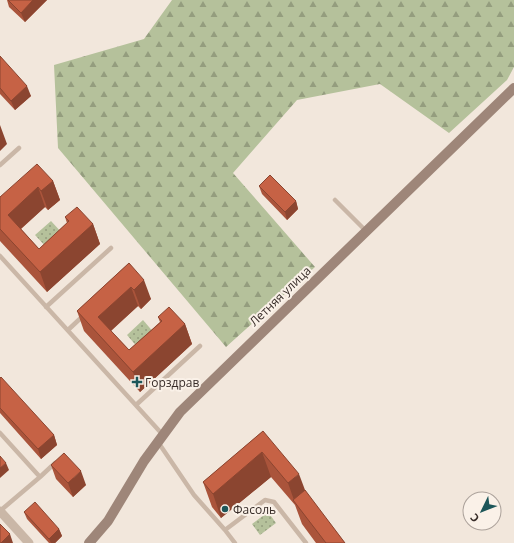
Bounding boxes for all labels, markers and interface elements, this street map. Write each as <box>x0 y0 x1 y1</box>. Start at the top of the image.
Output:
street label: Летняя улица <box>245 262 315 330</box>
place label: Горздрав <box>145 374 200 391</box>
marker: Горздрав <box>132 377 142 387</box>
north arrow <box>462 491 502 531</box>
place label: Фасоль <box>233 501 276 518</box>
marker: Фасоль <box>220 504 230 514</box>
text: С <box>466 510 482 526</box>

